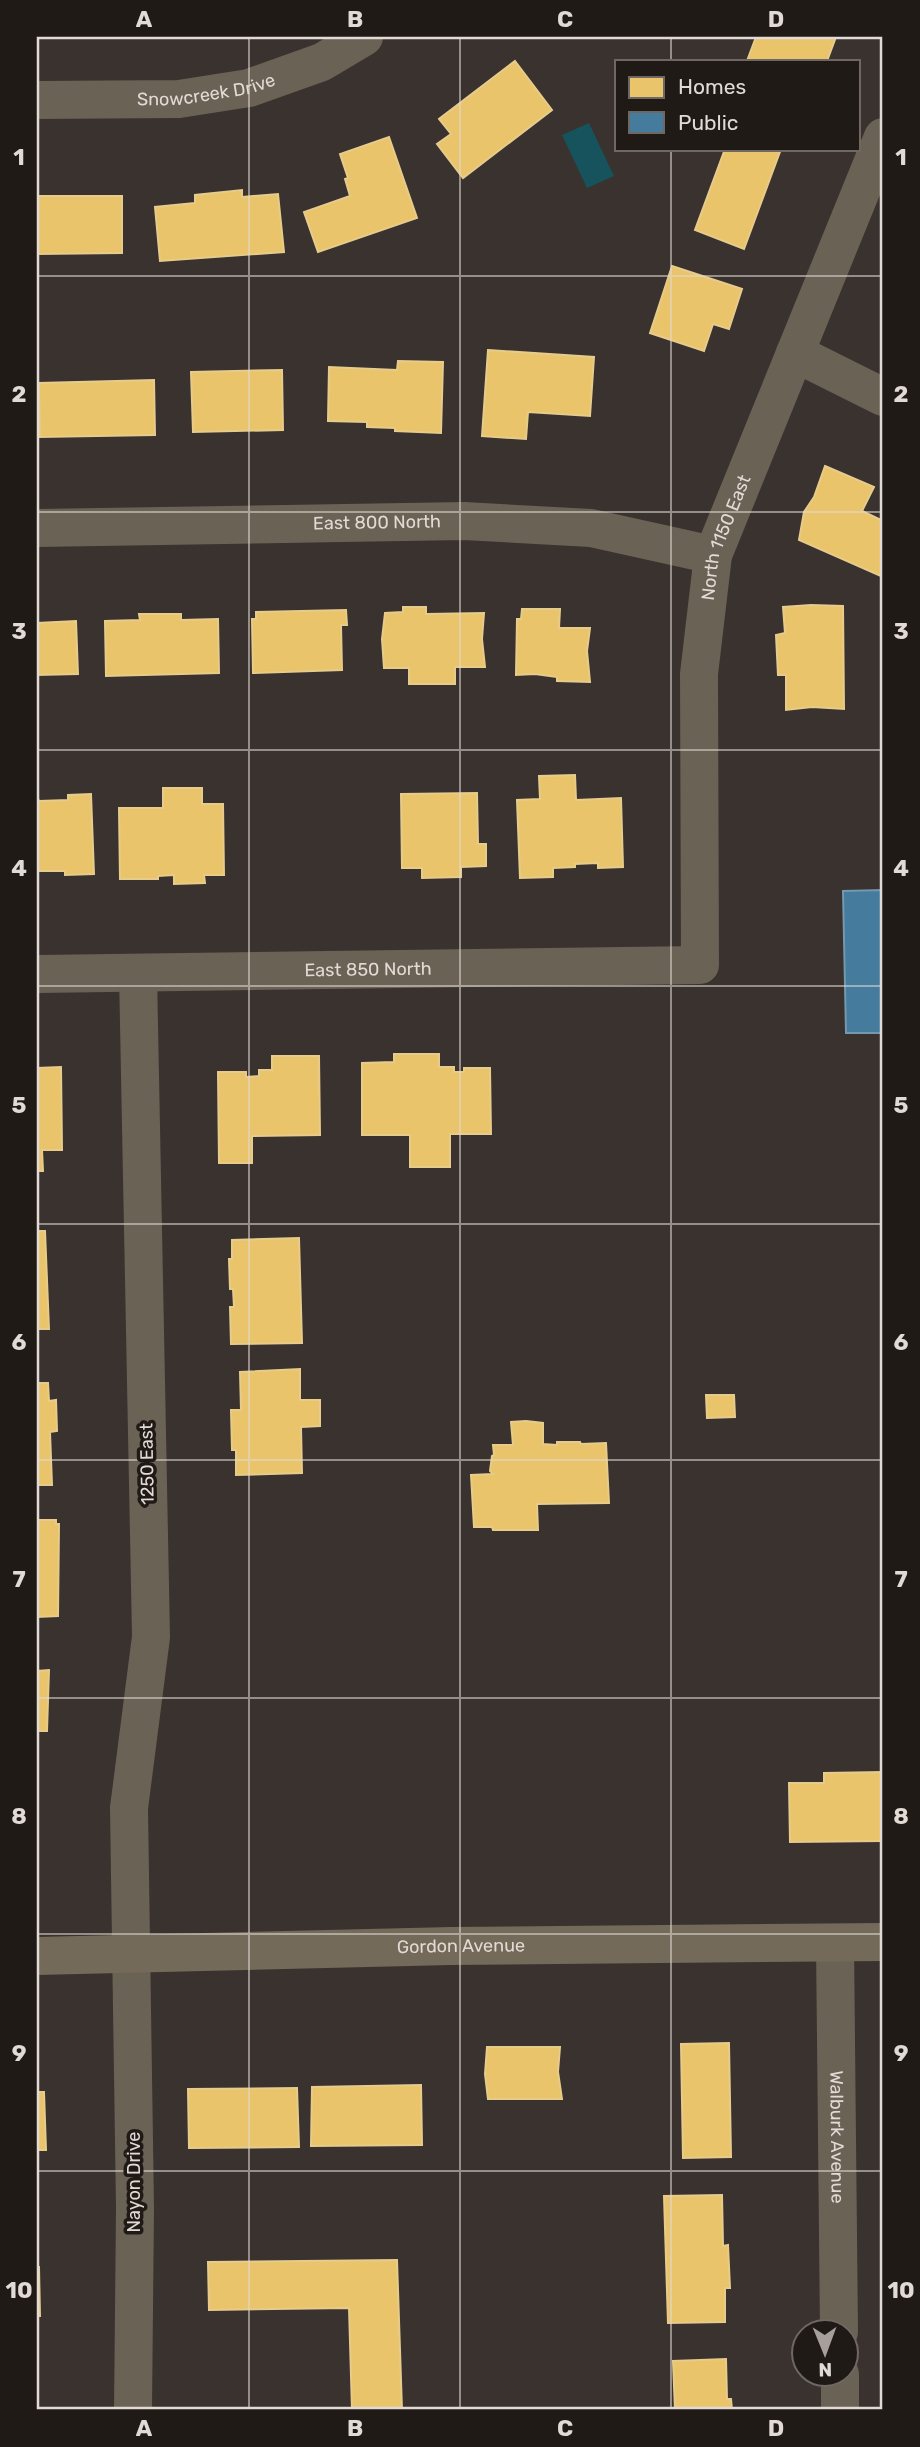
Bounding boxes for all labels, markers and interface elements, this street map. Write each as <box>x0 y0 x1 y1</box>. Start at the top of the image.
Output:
text: A <box>136 5 153 33</box>
text: B <box>347 5 363 33</box>
text: C <box>557 5 573 33</box>
text: D <box>768 5 784 33</box>
legend <box>615 60 860 150</box>
street label: Snowcreek Drive <box>137 69 278 110</box>
text: Homes <box>678 74 746 99</box>
text: Public <box>678 110 738 135</box>
text: 1 <box>13 143 25 171</box>
text: 1 <box>895 143 907 171</box>
text: 2 <box>12 380 26 408</box>
text: 2 <box>894 380 908 408</box>
street label: North 1150 East <box>697 471 755 601</box>
street label: East 800 North <box>313 510 441 534</box>
text: 3 <box>11 617 27 645</box>
text: 3 <box>893 617 909 645</box>
text: 4 <box>11 854 27 882</box>
text: 4 <box>893 854 909 882</box>
street label: East 850 North <box>304 958 432 981</box>
text: 5 <box>12 1091 27 1119</box>
text: 5 <box>894 1091 909 1119</box>
text: 6 <box>12 1328 27 1356</box>
text: 6 <box>894 1328 909 1356</box>
street label: 1250 East <box>135 1423 159 1505</box>
text: 7 <box>12 1565 26 1593</box>
text: 7 <box>894 1565 908 1593</box>
text: 8 <box>11 1802 27 1830</box>
text: 8 <box>893 1802 909 1830</box>
street label: Gordon Avenue <box>396 1934 525 1958</box>
text: 9 <box>12 2039 26 2067</box>
text: 9 <box>894 2039 908 2067</box>
street label: Walburk Avenue <box>825 2070 849 2204</box>
street label: Nayon Drive <box>123 2132 145 2232</box>
text: 10 <box>5 2276 33 2304</box>
text: 10 <box>887 2276 915 2304</box>
north arrow <box>790 2318 860 2388</box>
text: N <box>818 2358 832 2381</box>
text: A <box>136 2414 153 2442</box>
text: B <box>347 2414 363 2442</box>
text: C <box>557 2414 573 2442</box>
text: D <box>768 2414 784 2442</box>

